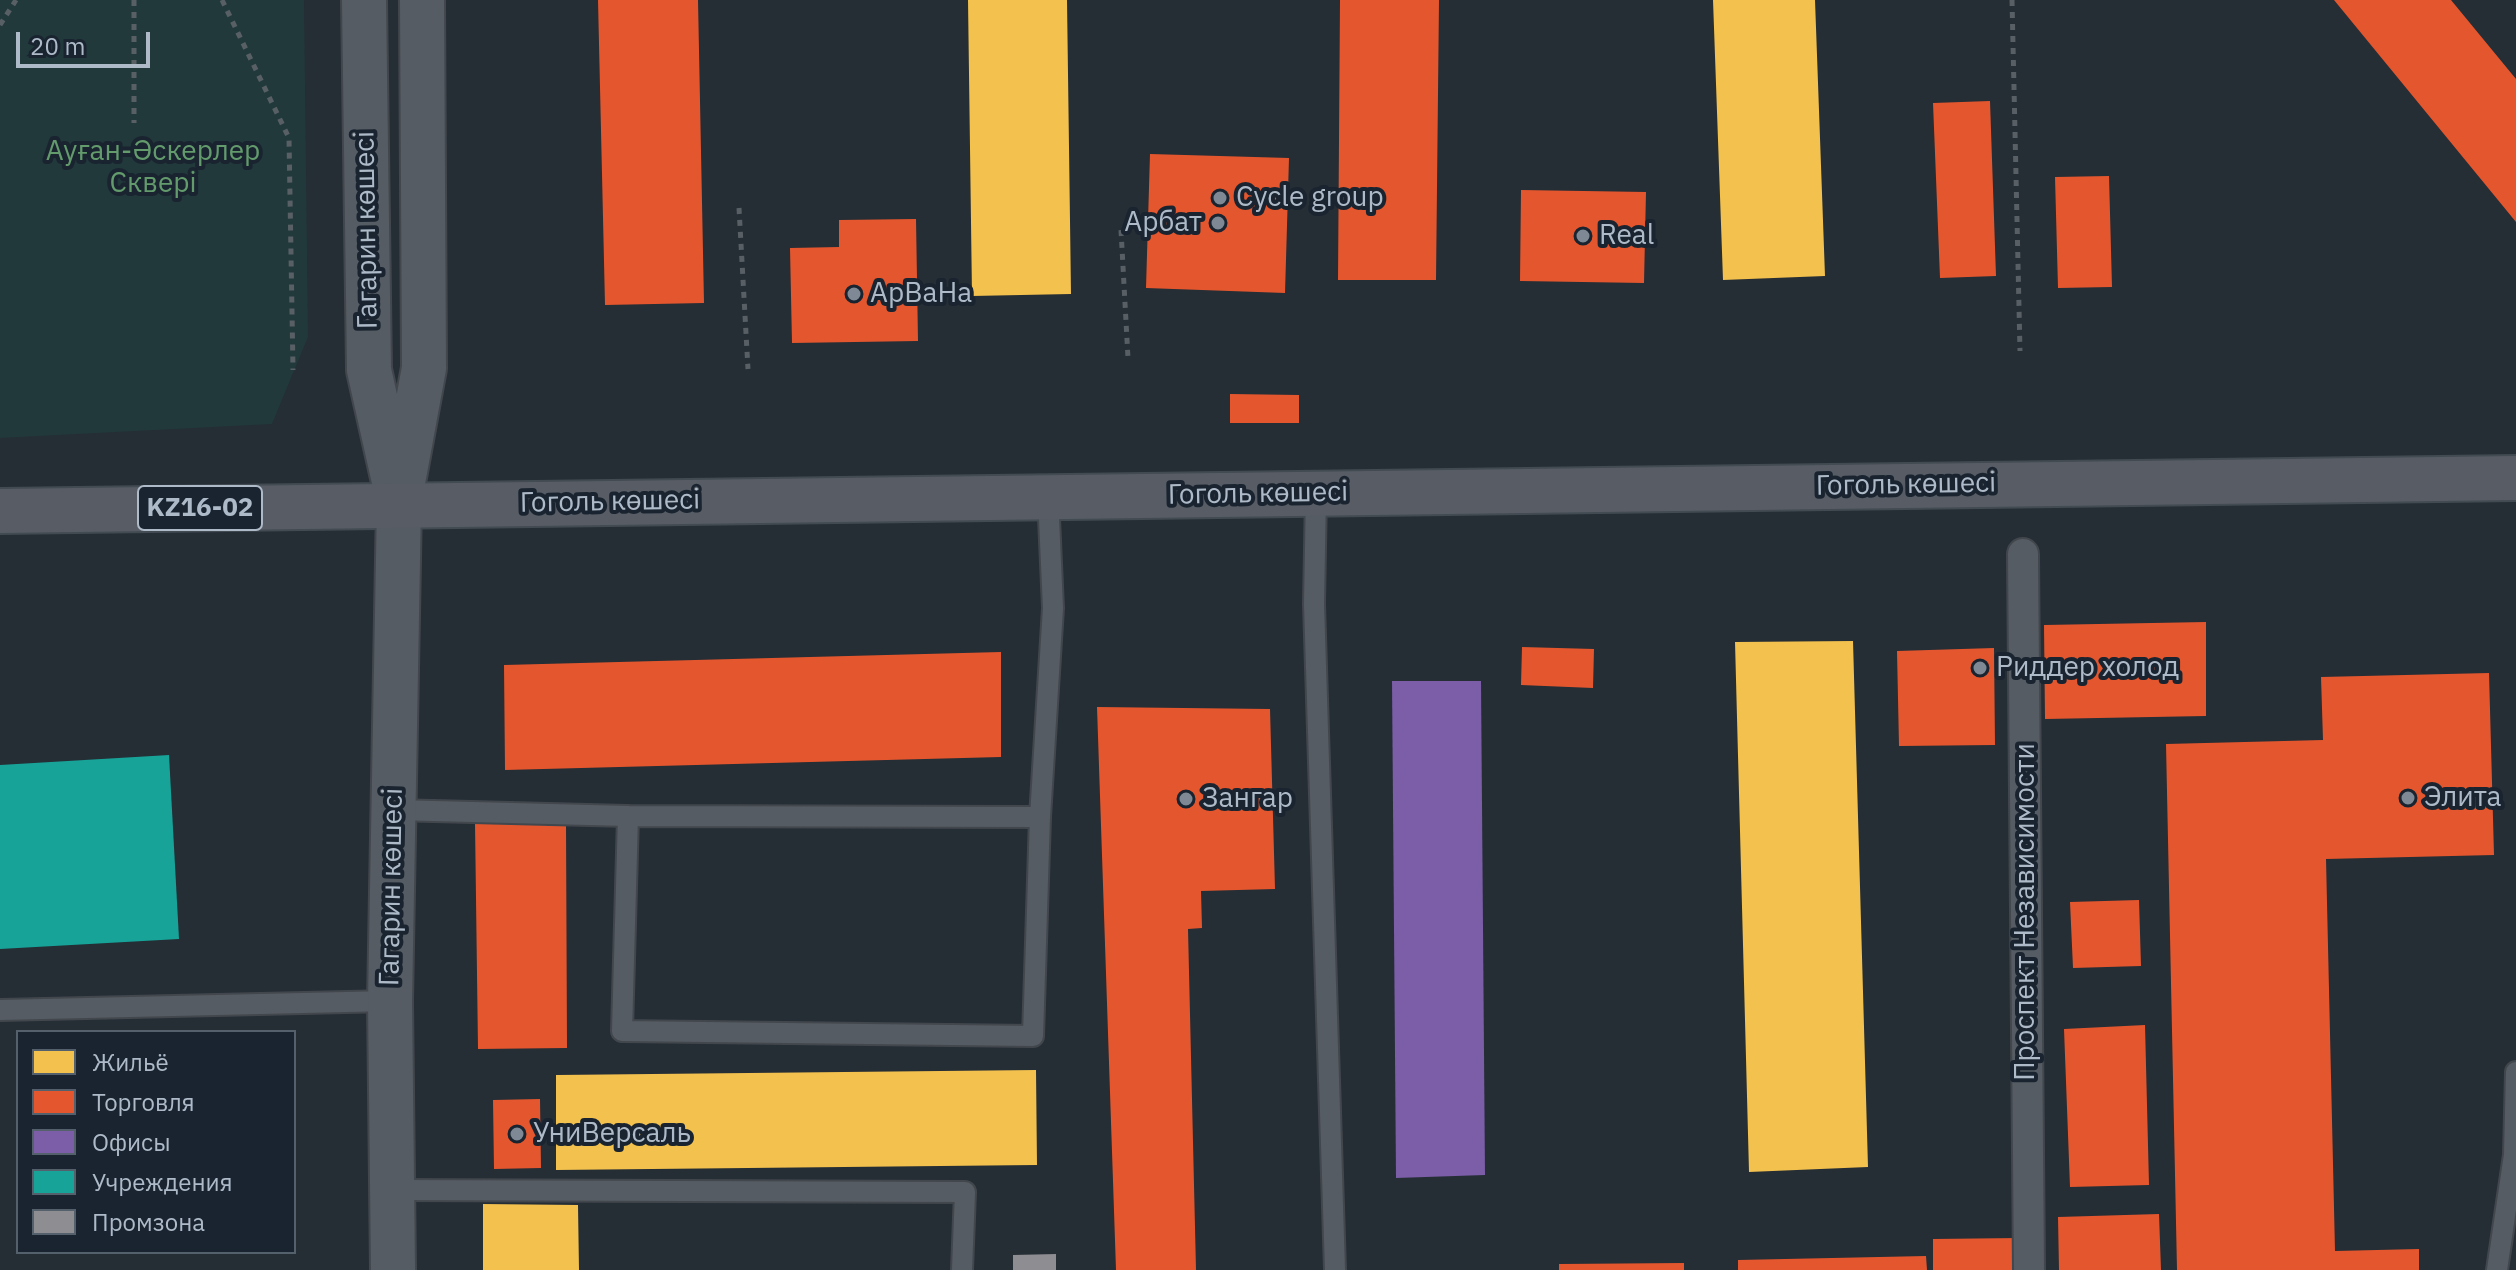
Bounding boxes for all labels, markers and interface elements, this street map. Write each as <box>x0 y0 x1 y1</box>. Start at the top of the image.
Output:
scale bar <box>20 16 154 66</box>
text: 20 m <box>30 30 85 62</box>
street label: Гагарин көшесі <box>348 131 386 329</box>
park label: Ауған-Әскерлер Сквері <box>46 135 260 201</box>
place label: Cycle group <box>1236 181 1384 215</box>
marker: Cycle group <box>1211 189 1229 207</box>
place label: Арбат <box>1124 206 1202 240</box>
marker: Арбат <box>1209 214 1227 232</box>
place label: Real <box>1599 219 1654 253</box>
marker: Real <box>1574 227 1592 245</box>
place label: АрВаНа <box>870 277 972 311</box>
marker: АрВаНа <box>845 285 863 303</box>
street label: Гоголь көшесі <box>1815 467 1997 503</box>
street label: Гоголь көшесі <box>1167 476 1349 512</box>
street label: Гоголь көшесі <box>519 484 701 520</box>
road number: KZ16-02 <box>138 486 262 530</box>
place label: Риддер холод <box>1996 651 2179 685</box>
marker: Риддер холод <box>1971 659 1989 677</box>
street label: Проспект Независимости <box>2009 743 2043 1081</box>
place label: Элита <box>2424 781 2501 815</box>
place label: Зангар <box>1202 782 1293 816</box>
street label: Гагарин көшесі <box>373 788 411 986</box>
marker: Элита <box>2399 789 2417 807</box>
marker: Зангар <box>1177 790 1195 808</box>
legend <box>16 1030 296 1254</box>
text: Жильё <box>92 1046 169 1078</box>
text: Торговля <box>92 1086 195 1118</box>
place label: УниВерсаль <box>533 1117 691 1151</box>
marker: УниВерсаль <box>508 1125 526 1143</box>
text: Офисы <box>92 1126 171 1158</box>
text: Учреждения <box>92 1166 233 1198</box>
text: Промзона <box>92 1206 205 1238</box>

